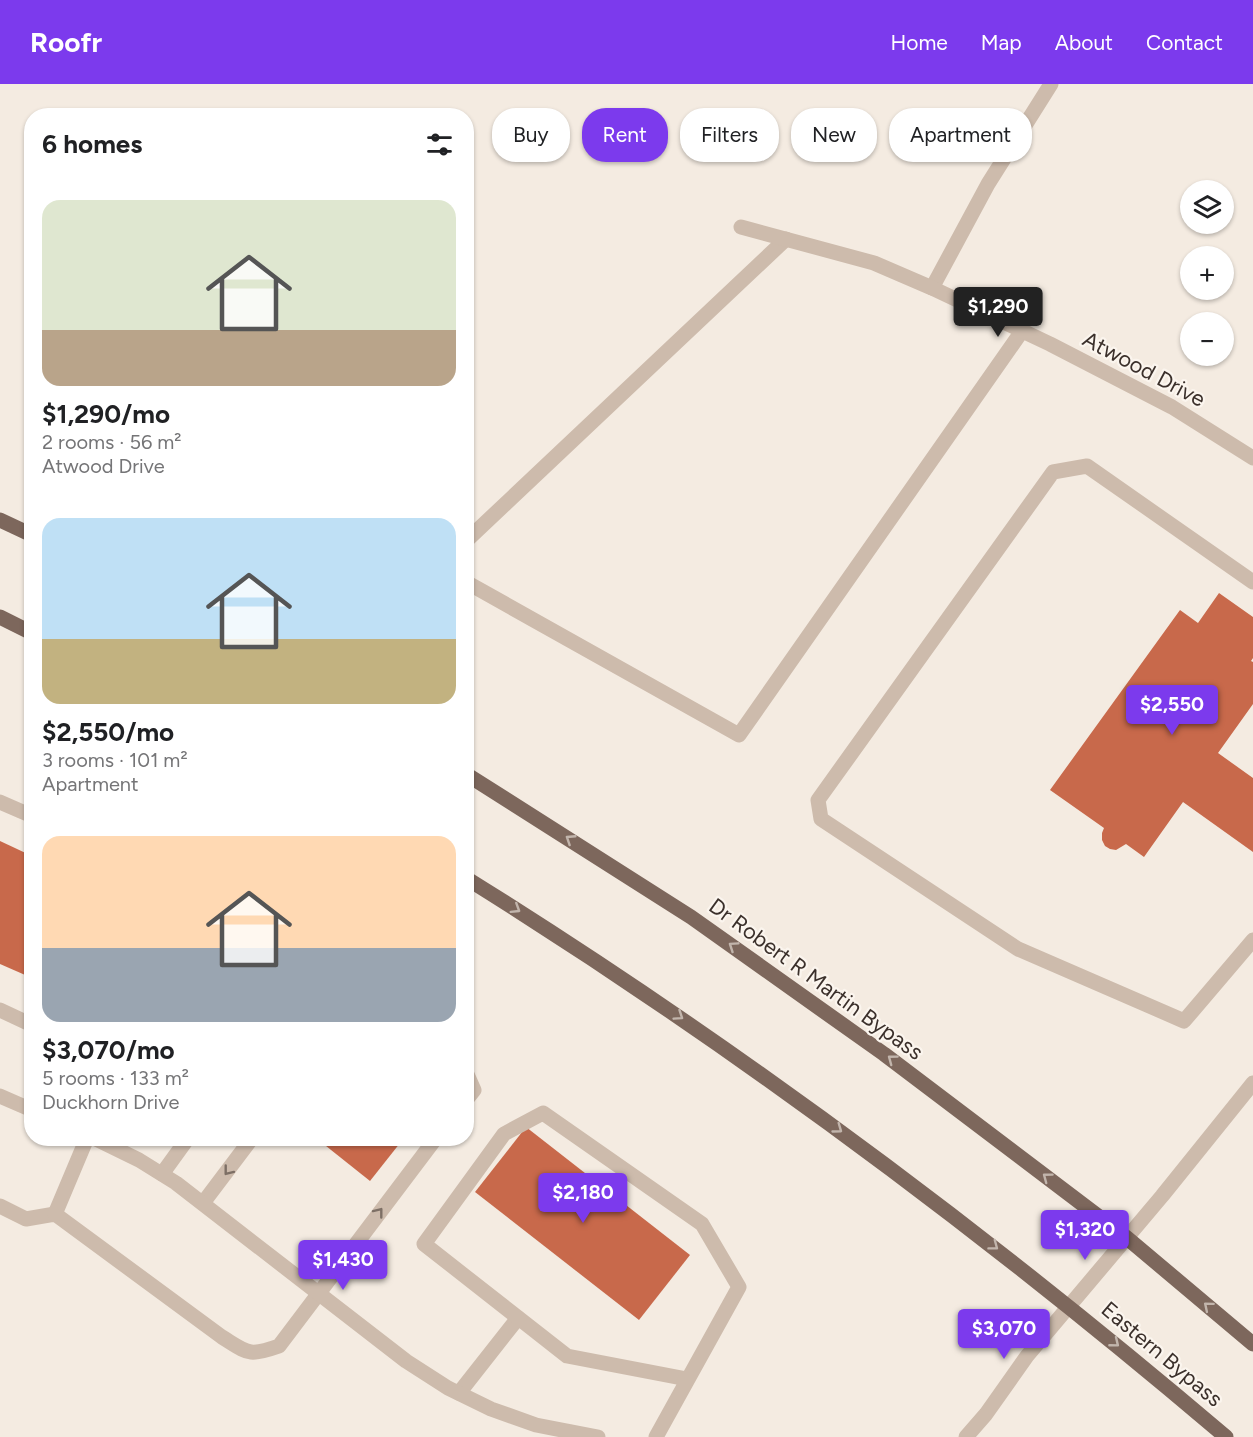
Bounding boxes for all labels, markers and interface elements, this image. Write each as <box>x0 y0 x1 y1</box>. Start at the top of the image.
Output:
text: Roofr <box>30 25 102 59</box>
text: Home <box>891 30 948 55</box>
text: Map <box>981 30 1022 55</box>
text: About <box>1055 30 1113 55</box>
text: Contact <box>1146 30 1223 55</box>
chip: Buy <box>492 108 570 162</box>
chip: Rent <box>582 108 668 162</box>
chip: Filters <box>680 108 779 162</box>
chip: New <box>791 108 877 162</box>
chip: Apartment <box>889 108 1032 162</box>
text: 6 homes <box>42 128 142 160</box>
icon: filters <box>423 128 456 161</box>
map controls <box>1180 180 1234 366</box>
button: layers <box>1180 180 1234 234</box>
icon: home <box>195 239 303 347</box>
button: + <box>1180 246 1234 300</box>
pin: $1,290 <box>949 287 1047 338</box>
text: $1,290 <box>968 294 1028 318</box>
button: − <box>1180 312 1234 366</box>
street label: Atwood Drive <box>1078 325 1210 413</box>
text: $1,290/mo <box>42 398 170 430</box>
text: 2 rooms · 56 m² <box>42 430 181 454</box>
text: Atwood Drive <box>42 454 165 478</box>
icon: home <box>195 557 303 665</box>
pin: $2,550 <box>1123 685 1221 736</box>
text: $2,550 <box>1140 692 1204 716</box>
text: $2,550/mo <box>42 716 174 748</box>
text: 3 rooms · 101 m² <box>42 748 188 772</box>
text: Apartment <box>42 772 139 796</box>
one-way arrow <box>566 834 576 846</box>
icon: home <box>195 875 303 983</box>
street label: Dr Robert R Martin Bypass <box>704 892 928 1066</box>
one-way arrow <box>510 902 520 914</box>
one-way arrow <box>729 942 740 953</box>
one-way arrow <box>673 1009 684 1020</box>
text: $3,070/mo <box>42 1034 175 1066</box>
one-way arrow <box>887 1056 898 1067</box>
text: 5 rooms · 133 m² <box>42 1066 189 1090</box>
text: Duckhorn Drive <box>42 1090 179 1114</box>
one-way arrow <box>832 1122 843 1133</box>
one-way arrow <box>224 1164 235 1175</box>
pin: $2,180 <box>534 1173 632 1224</box>
one-way arrow <box>1043 1173 1054 1184</box>
text: $2,180 <box>552 1180 614 1204</box>
one-way arrow <box>371 1208 382 1219</box>
pin: $1,320 <box>1036 1210 1134 1261</box>
text: $1,320 <box>1055 1217 1115 1241</box>
one-way arrow <box>987 1239 998 1250</box>
pin: $1,430 <box>294 1240 392 1291</box>
text: $1,430 <box>312 1247 374 1271</box>
street label: Eastern Bypass <box>1096 1296 1228 1412</box>
one-way arrow <box>1205 1302 1215 1313</box>
pin: $3,070 <box>955 1309 1053 1360</box>
text: $3,070 <box>972 1316 1036 1340</box>
one-way arrow <box>1108 1335 1119 1346</box>

